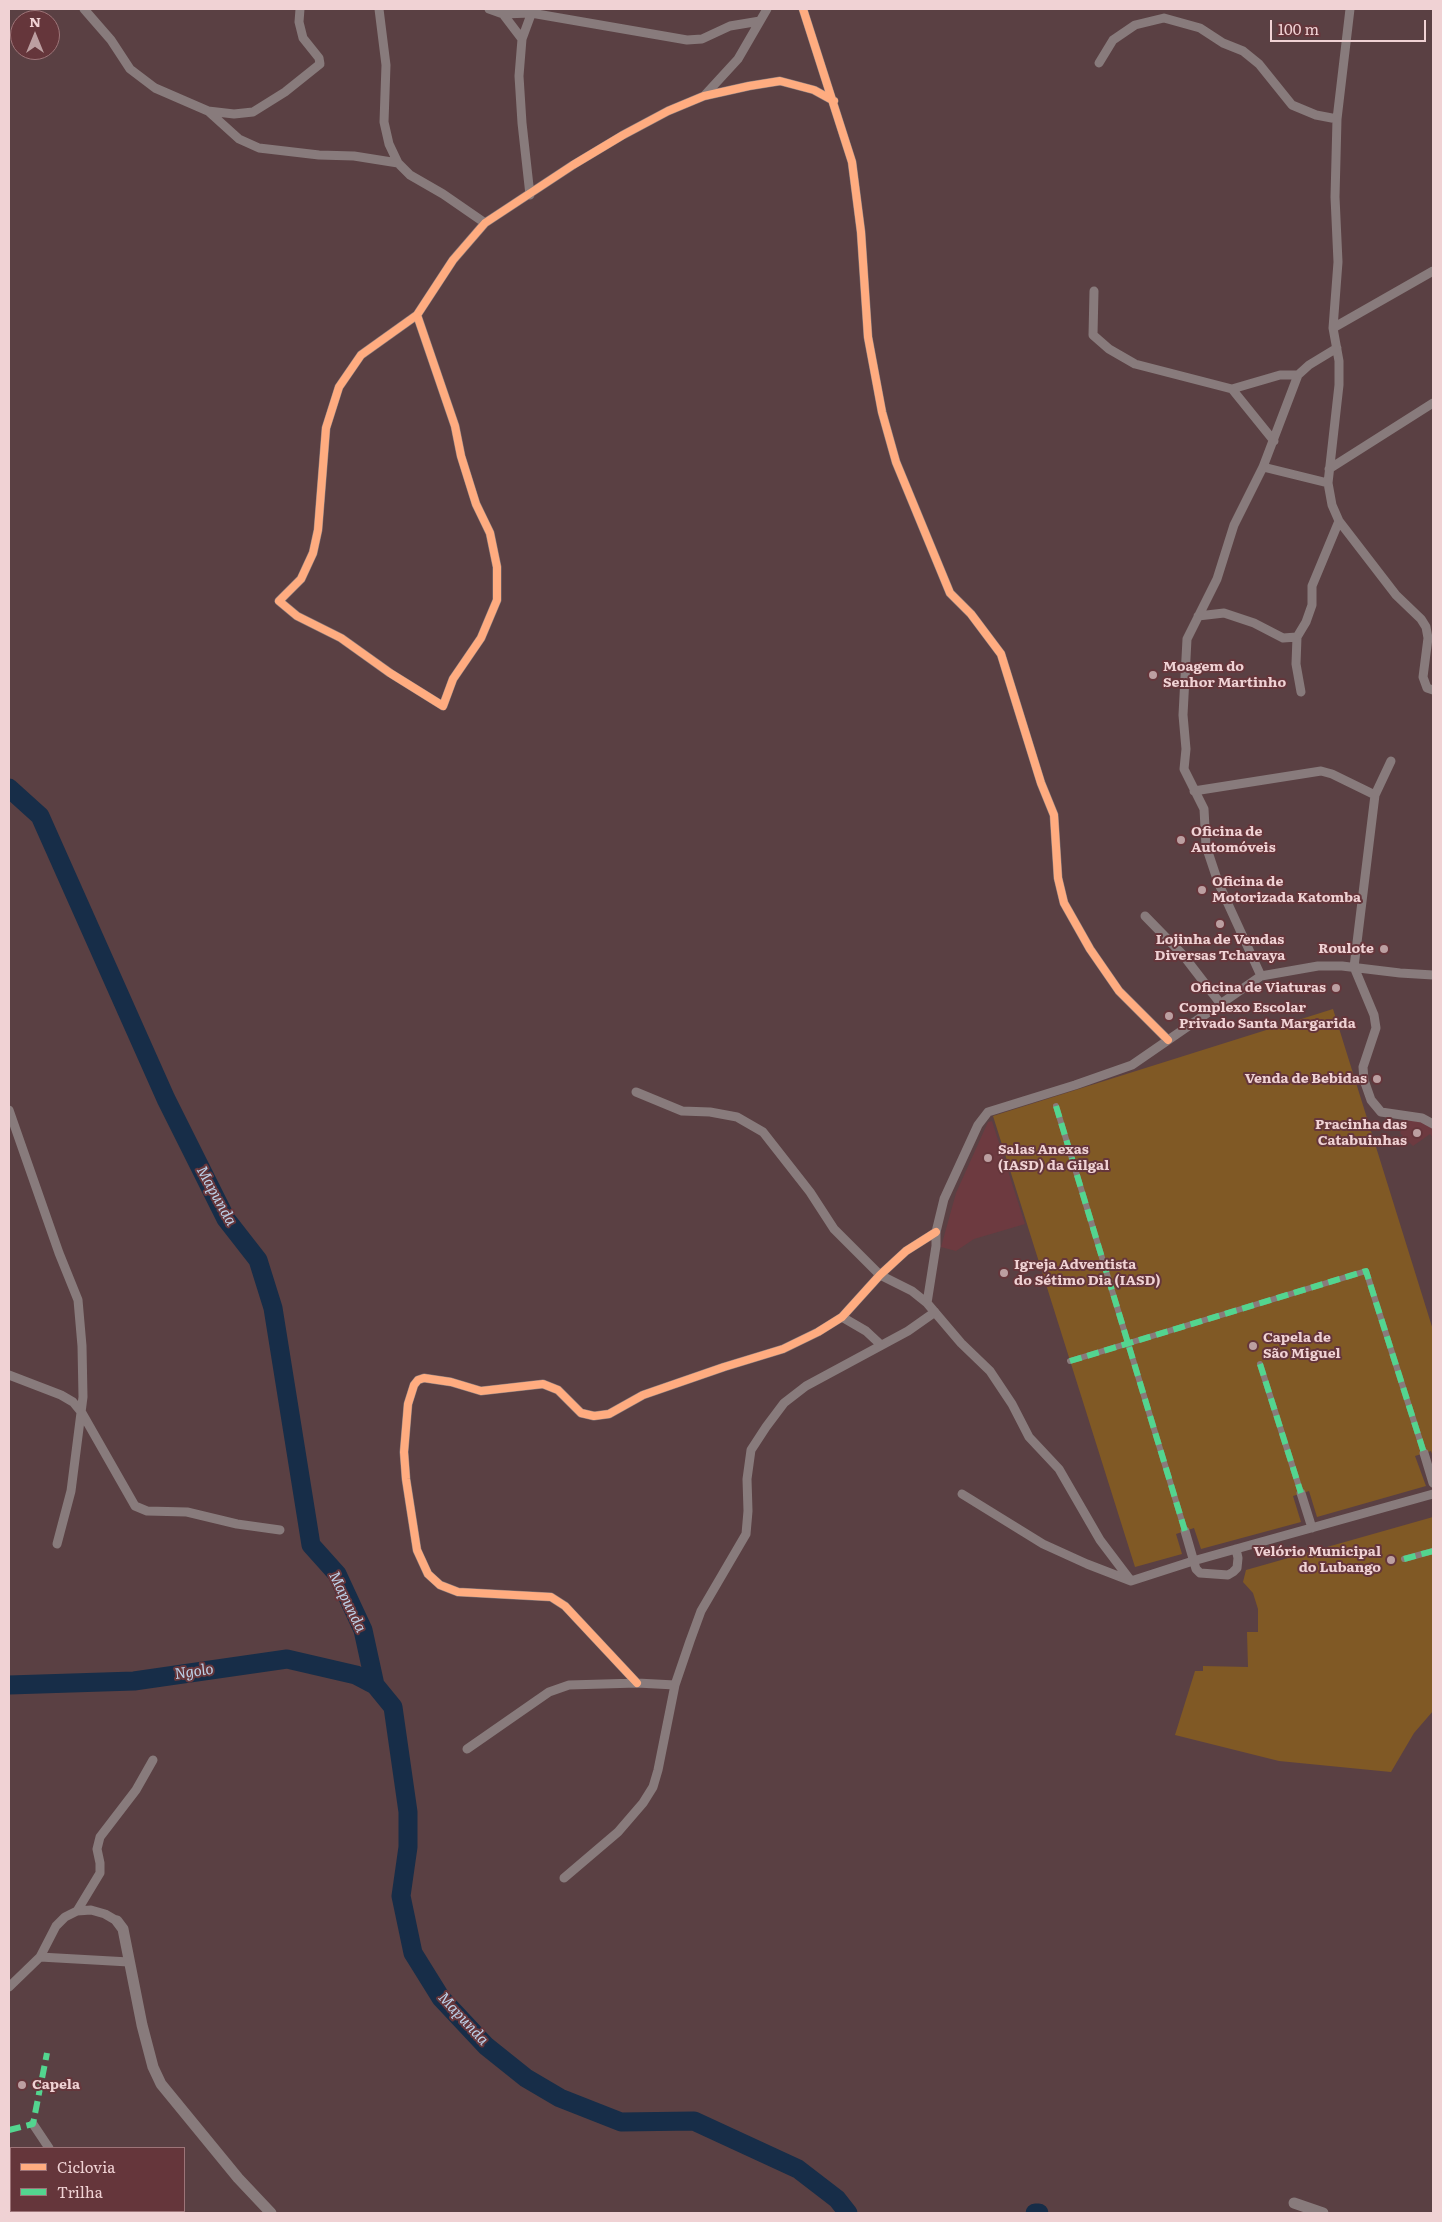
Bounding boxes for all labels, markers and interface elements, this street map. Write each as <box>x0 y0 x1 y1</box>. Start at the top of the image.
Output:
north arrow <box>10 10 60 60</box>
scale bar <box>1272 10 1428 42</box>
text: N <box>29 11 41 31</box>
text: 100 m <box>1278 17 1319 40</box>
place label: Moagem do Senhor Martinho <box>1163 659 1286 692</box>
marker: Moagem do Senhor Martinho <box>1147 669 1159 681</box>
place label: Oficina de Automóveis <box>1191 824 1276 856</box>
marker: Oficina de Automóveis <box>1175 834 1187 846</box>
place label: Oficina de Motorizada Katomba <box>1212 874 1361 906</box>
marker: Oficina de Motorizada Katomba <box>1196 884 1208 896</box>
marker: Lojinha de Vendas Diversas Tchavaya <box>1214 918 1226 930</box>
place label: Lojinha de Vendas Diversas Tchavaya <box>1155 932 1285 964</box>
place label: Roulote <box>1318 941 1374 957</box>
marker: Roulote <box>1378 943 1390 955</box>
place label: Oficina de Viaturas <box>1191 980 1326 996</box>
marker: Oficina de Viaturas <box>1330 982 1342 994</box>
place label: Complexo Escolar Privado Santa Margarida <box>1179 1000 1356 1032</box>
marker: Complexo Escolar Privado Santa Margarida <box>1163 1010 1175 1022</box>
place label: Venda de Bebidas <box>1245 1071 1367 1087</box>
marker: Venda de Bebidas <box>1371 1073 1383 1085</box>
place label: Pracinha das Catabuinhas <box>1315 1117 1407 1150</box>
marker: Pracinha das Catabuinhas <box>1411 1127 1423 1139</box>
place label: Salas Anexas (IASD) da Gilgal <box>998 1142 1109 1174</box>
marker: Salas Anexas (IASD) da Gilgal <box>982 1152 994 1164</box>
water label: Mapunda <box>192 1163 240 1229</box>
place label: Igreja Adventista do Sétimo Dia (IASD) <box>1014 1257 1160 1290</box>
marker: Igreja Adventista do Sétimo Dia (IASD) <box>998 1267 1010 1279</box>
place label: Capela de São Miguel <box>1263 1330 1341 1362</box>
marker: Capela de São Miguel <box>1247 1340 1259 1352</box>
place label: Velório Municipal do Lubango <box>1253 1544 1381 1576</box>
marker: Velório Municipal do Lubango <box>1385 1554 1397 1566</box>
water label: Mapunda <box>325 1569 369 1635</box>
water label: Ngolo <box>173 1660 215 1684</box>
water label: Mapunda <box>434 1989 492 2049</box>
place label: Capela <box>32 2077 80 2093</box>
marker: Capela <box>16 2079 28 2091</box>
legend <box>10 2147 185 2212</box>
text: Ciclovia <box>57 2155 115 2178</box>
text: Trilha <box>57 2180 103 2203</box>

